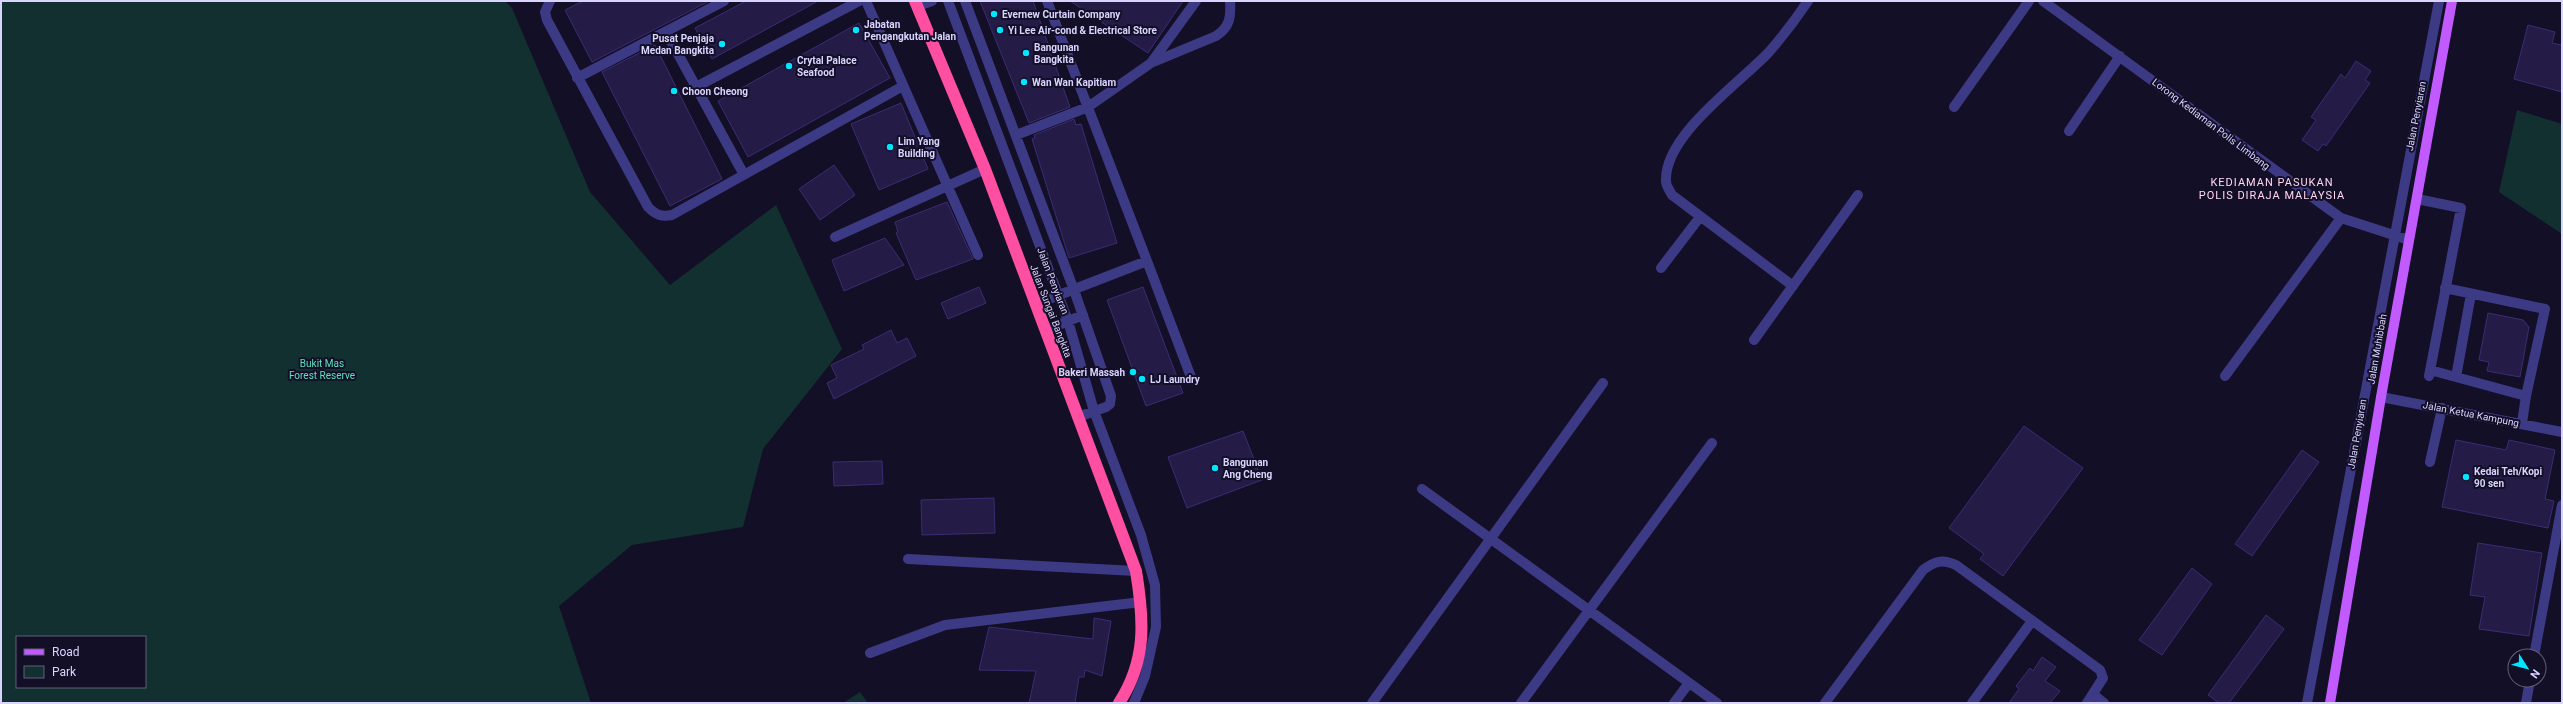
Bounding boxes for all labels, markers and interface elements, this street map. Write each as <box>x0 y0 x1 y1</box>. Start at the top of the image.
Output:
marker: Evernew Curtain Company <box>989 9 999 19</box>
place label: Evernew Curtain Company <box>1002 9 1121 20</box>
place label: Jabatan Pengangkutan Jalan <box>864 19 956 42</box>
marker: Jabatan Pengangkutan Jalan <box>851 25 861 35</box>
marker: Yi Lee Air-cond & Electrical Store <box>995 25 1005 35</box>
place label: Yi Lee Air-cond & Electrical Store <box>1008 25 1158 36</box>
place label: Pusat Penjaja Medan Bangkita <box>641 33 715 56</box>
marker: Pusat Penjaja Medan Bangkita <box>717 39 727 49</box>
place label: Bangunan Bangkita <box>1034 42 1080 65</box>
marker: Bangunan Bangkita <box>1021 48 1031 58</box>
place label: Crytal Palace Seafood <box>797 55 857 78</box>
marker: Crytal Palace Seafood <box>784 61 794 71</box>
street label: Lorong Kediaman Polis Limbang <box>2150 76 2272 172</box>
marker: Wan Wan Kapitiam <box>1019 77 1029 87</box>
place label: Wan Wan Kapitiam <box>1032 77 1116 88</box>
street label: Jalan Penyiaran <box>2404 80 2428 152</box>
marker: Choon Cheong <box>669 86 679 96</box>
place label: Choon Cheong <box>682 86 748 97</box>
place label: Lim Yang Building <box>898 136 940 159</box>
marker: Lim Yang Building <box>885 142 895 152</box>
district label: KEDIAMAN PASUKAN POLIS DIRAJA MALAYSIA <box>2199 176 2345 202</box>
street label: Jalan Penyiaran <box>1035 246 1071 316</box>
street label: Jalan Sungai Bangkita <box>1028 263 1074 359</box>
street label: Jalan Muhibbah <box>2365 313 2389 385</box>
park label: Bukit Mas Forest Reserve <box>289 358 355 381</box>
place label: Bakeri Massah <box>1058 367 1125 378</box>
marker: Bakeri Massah <box>1128 367 1138 377</box>
marker: LJ Laundry <box>1137 374 1147 384</box>
place label: LJ Laundry <box>1150 374 1201 385</box>
street label: Jalan Penyiaran <box>2345 398 2369 470</box>
street label: Jalan Ketua Kampung <box>2422 399 2520 429</box>
place label: Bangunan Ang Cheng <box>1223 457 1273 480</box>
marker: Bangunan Ang Cheng <box>1210 463 1220 473</box>
place label: Kedai Teh/Kopi 90 sen <box>2474 466 2542 489</box>
marker: Kedai Teh/Kopi 90 sen <box>2461 472 2471 482</box>
legend <box>16 636 146 688</box>
text: Road <box>52 645 80 659</box>
north arrow <box>2507 648 2547 688</box>
text: Park <box>52 665 77 679</box>
text: N <box>2527 667 2542 681</box>

